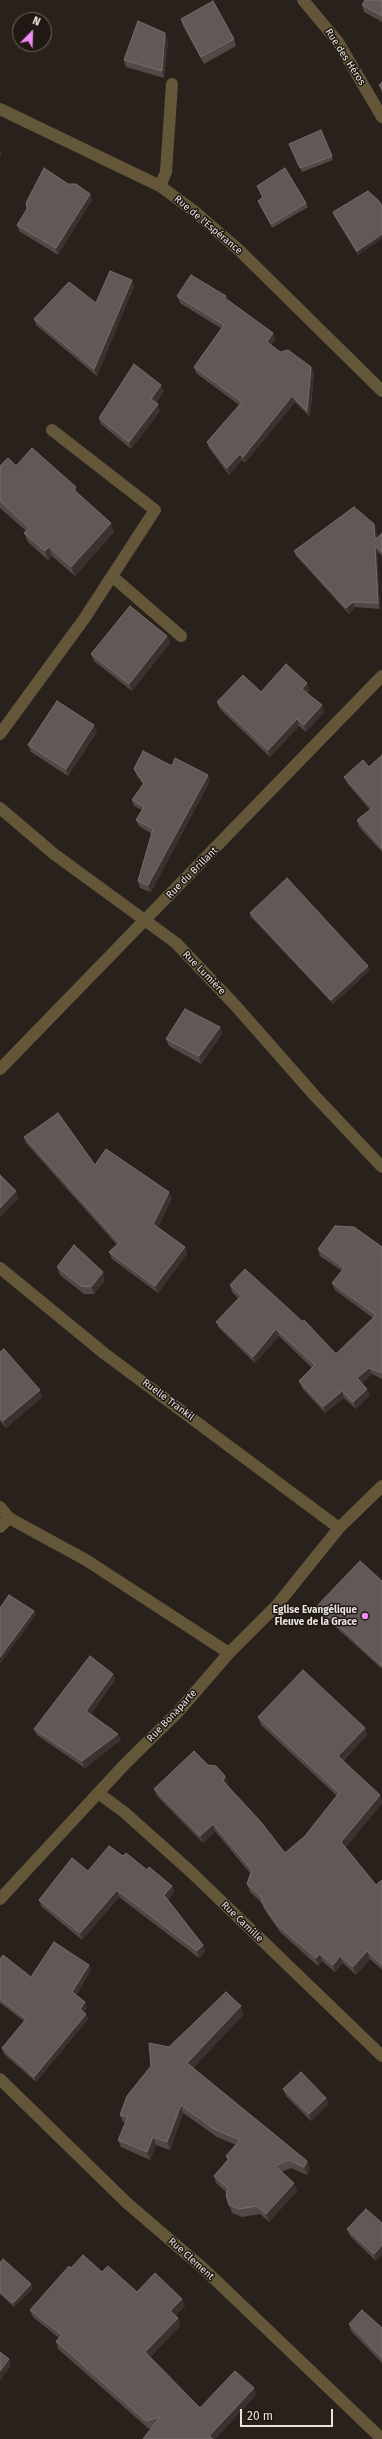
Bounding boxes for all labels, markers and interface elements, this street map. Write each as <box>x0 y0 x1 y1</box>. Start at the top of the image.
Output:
north arrow <box>12 12 52 52</box>
text: N <box>31 14 42 29</box>
street label: Rue des Héros <box>322 26 368 88</box>
street label: Rue de l'Espérance <box>172 193 244 257</box>
street label: Rue du Brillant <box>164 845 220 901</box>
street label: Rue Lumière <box>180 949 228 997</box>
street label: Ruelle Trankil <box>140 1377 196 1423</box>
place label: Eglise Evangélique Fleuve de la Grace <box>273 1604 357 1628</box>
marker: Eglise Evangélique Fleuve de la Grace <box>360 1611 370 1621</box>
street label: Rue Bonaparte <box>145 1687 199 1745</box>
street label: Rue Camille <box>219 1899 265 1945</box>
street label: Rue Clement <box>166 2235 216 2283</box>
scale bar <box>242 2401 335 2427</box>
text: 20 m <box>247 2409 273 2423</box>

